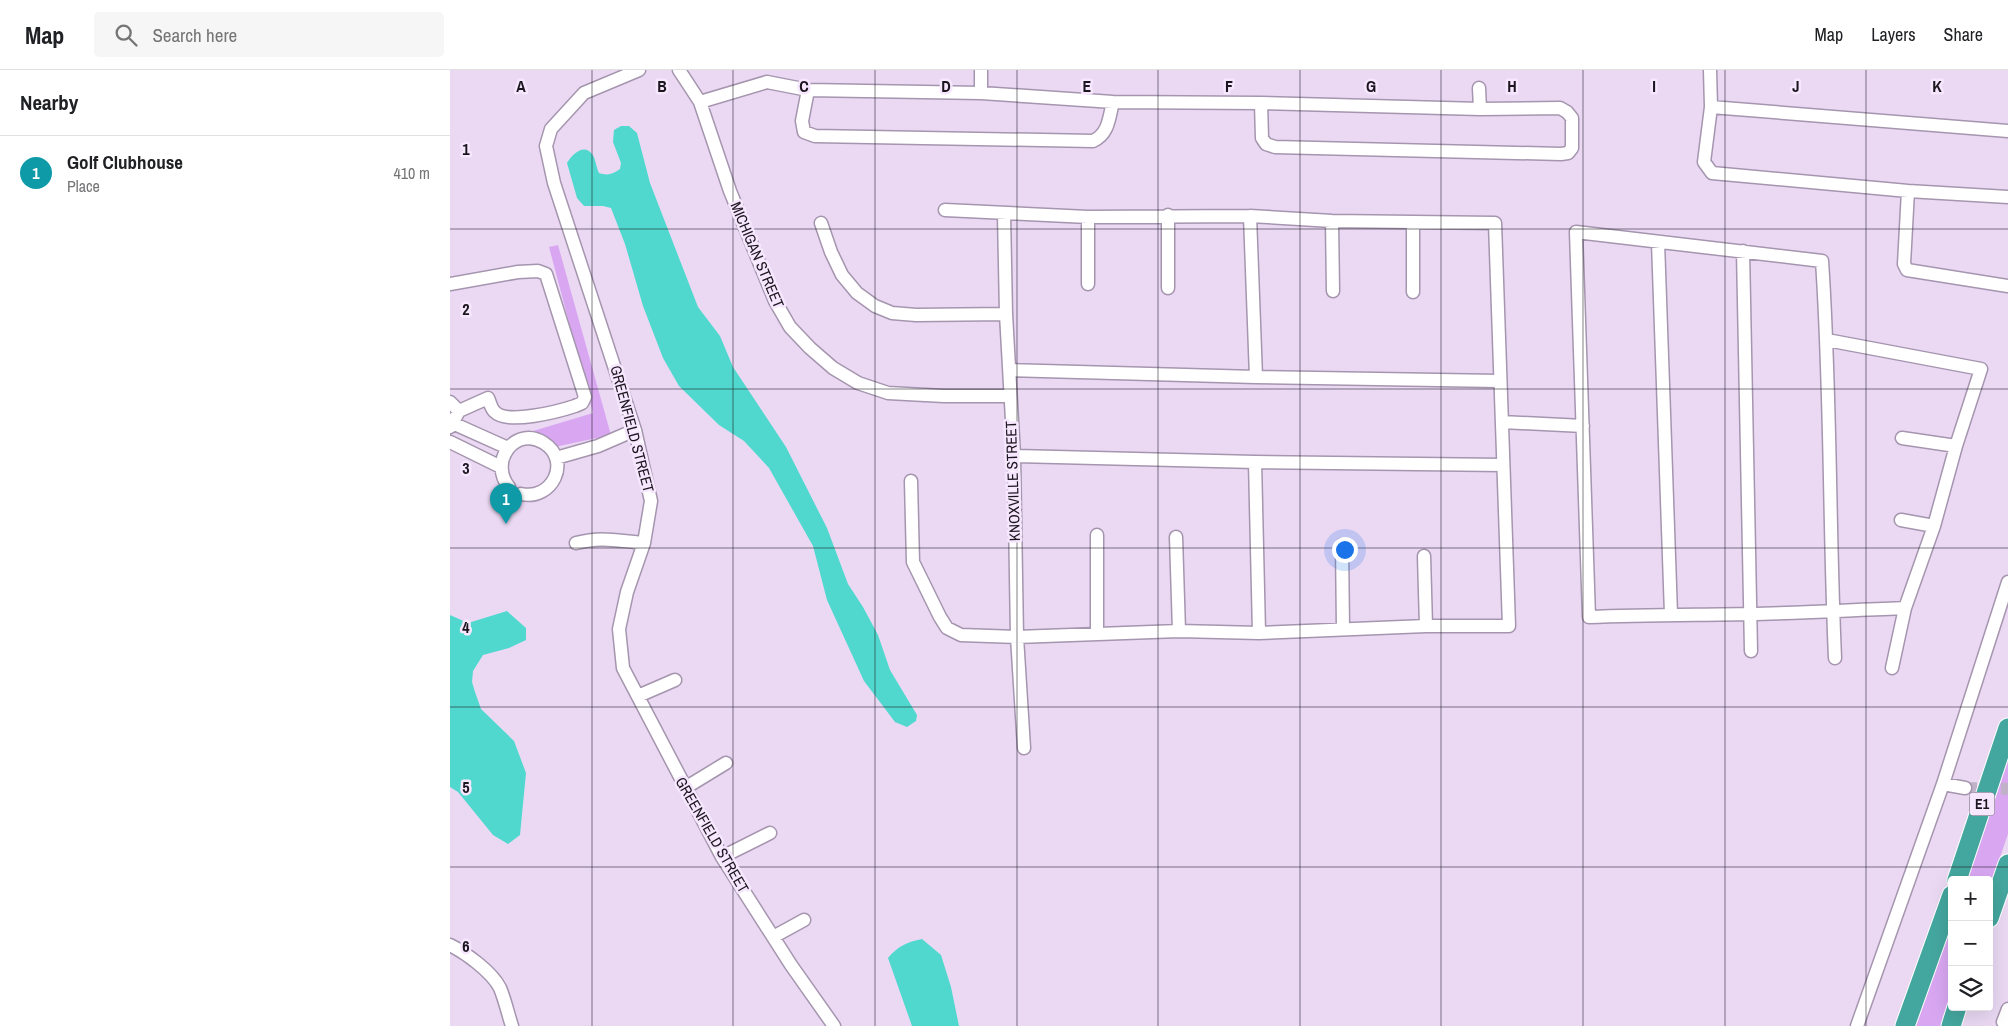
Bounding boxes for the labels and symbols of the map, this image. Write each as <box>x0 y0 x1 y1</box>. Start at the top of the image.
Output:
text: A <box>516 75 526 97</box>
text: B <box>657 75 667 97</box>
text: C <box>799 75 809 97</box>
text: D <box>941 75 951 97</box>
text: E <box>1083 75 1092 97</box>
text: F <box>1225 75 1233 97</box>
text: G <box>1366 75 1376 97</box>
text: H <box>1507 75 1517 97</box>
text: I <box>1652 75 1656 97</box>
text: J <box>1792 75 1800 97</box>
text: K <box>1932 75 1942 97</box>
text: 1 <box>462 138 470 160</box>
street label: MICHIGAN STREET <box>726 198 789 312</box>
text: 2 <box>462 298 470 320</box>
street label: GREENFIELD STREET <box>605 363 660 495</box>
street label: KNOXVILLE STREET <box>1000 420 1025 542</box>
text: 3 <box>462 457 470 479</box>
pin: 1 <box>490 483 522 524</box>
your location <box>1332 537 1358 563</box>
text: 4 <box>462 616 470 638</box>
street label: GREENFIELD STREET <box>671 773 754 897</box>
text: 5 <box>462 776 470 798</box>
road number: E1 <box>1970 792 1994 816</box>
text: 6 <box>462 935 470 957</box>

